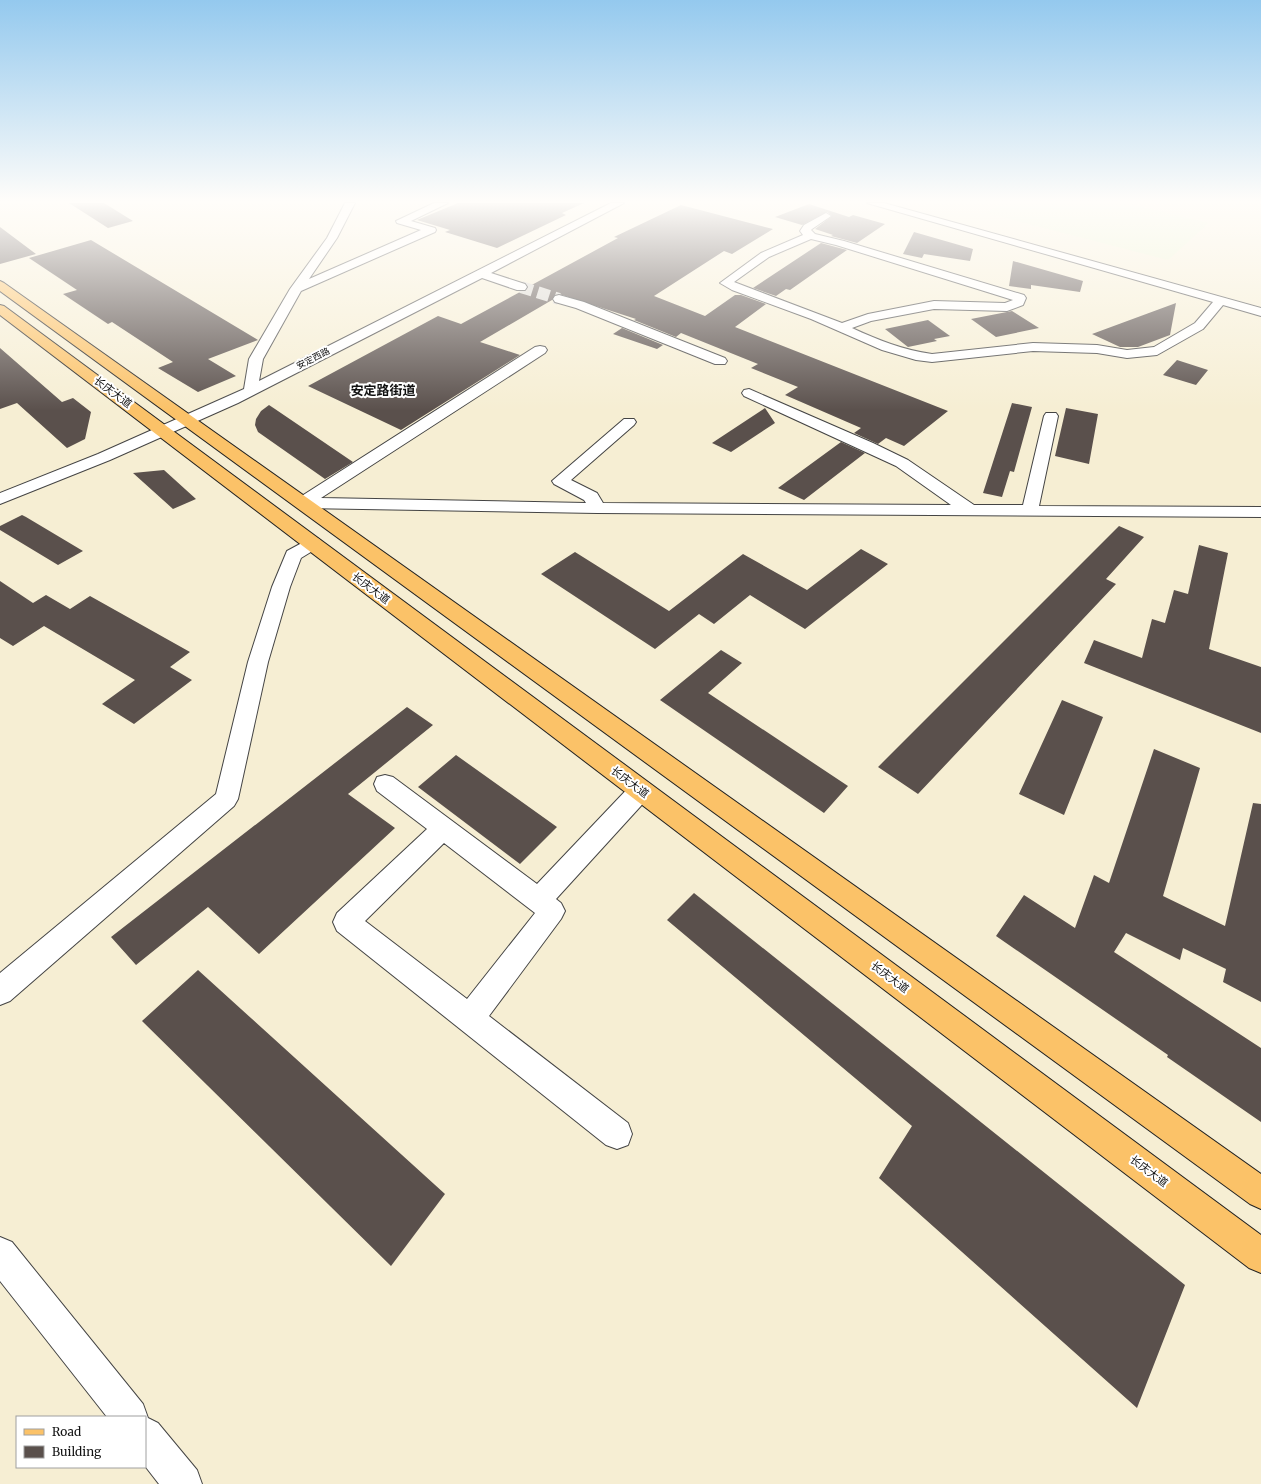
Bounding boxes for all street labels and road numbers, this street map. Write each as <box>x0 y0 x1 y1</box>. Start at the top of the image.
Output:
street label: 安定西路 <box>294 345 332 371</box>
street label: 长庆大道 <box>91 373 135 411</box>
street label: 长庆大道 <box>349 569 393 607</box>
street label: 长庆大道 <box>608 763 652 801</box>
street label: 长庆大道 <box>868 958 912 996</box>
street label: 长庆大道 <box>1127 1152 1171 1190</box>

